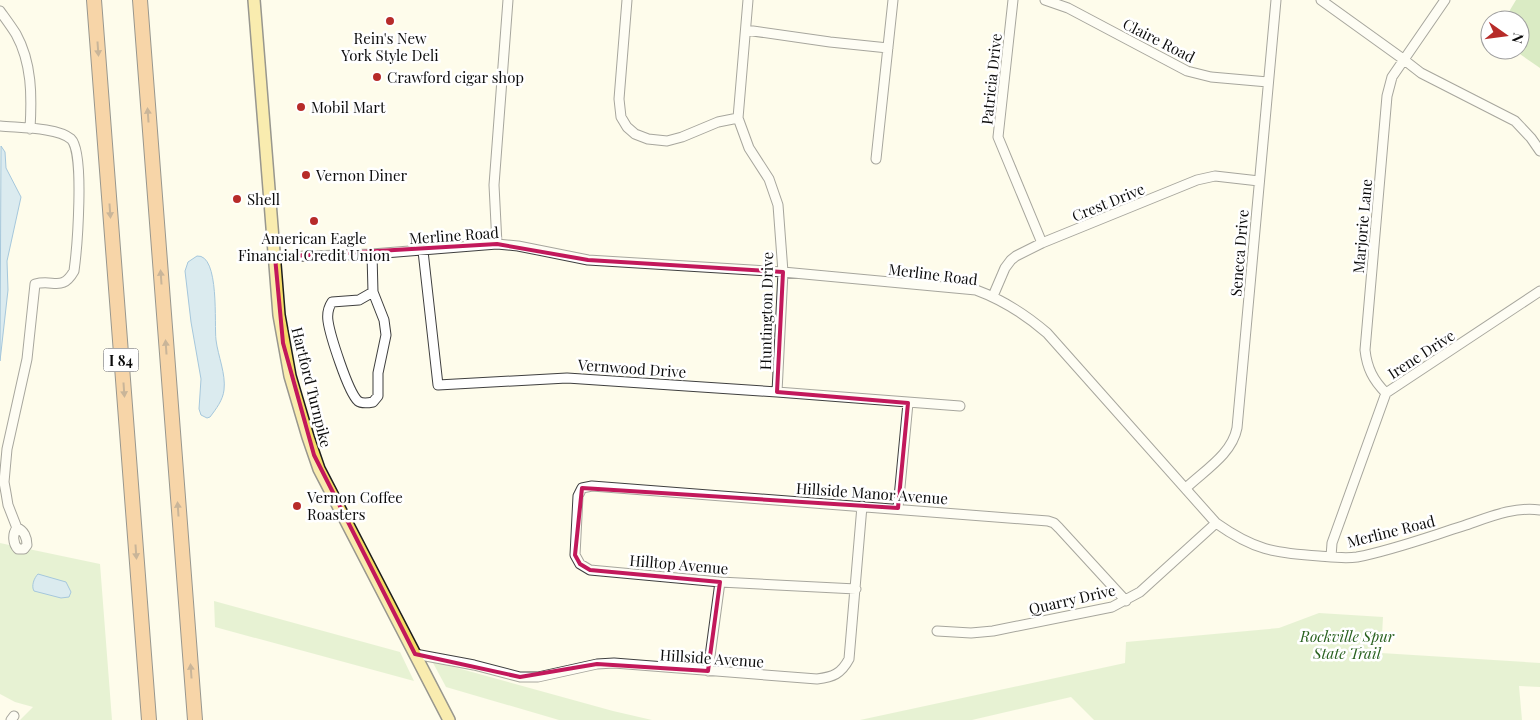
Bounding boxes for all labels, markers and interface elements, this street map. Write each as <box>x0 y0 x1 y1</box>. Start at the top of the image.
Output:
north arrow <box>1480 10 1530 60</box>
street label: Claire Road <box>1120 13 1199 67</box>
marker: Rein's New York Style Deli <box>384 15 396 27</box>
place label: Rein's New York Style Deli <box>340 28 439 65</box>
text: N <box>1508 31 1529 45</box>
street label: Patricia Drive <box>976 32 1006 126</box>
one-way arrow <box>94 41 102 57</box>
place label: Crawford cigar shop <box>387 67 524 87</box>
marker: Crawford cigar shop <box>371 71 383 83</box>
place label: Mobil Mart <box>311 97 386 117</box>
marker: Mobil Mart <box>295 101 307 113</box>
one-way arrow <box>144 107 152 123</box>
place label: Vernon Diner <box>315 165 407 185</box>
marker: Vernon Diner <box>300 169 312 181</box>
street label: Crest Drive <box>1069 178 1147 226</box>
street label: Marjorie Lane <box>1348 178 1376 274</box>
place label: Shell <box>247 189 280 209</box>
marker: Shell <box>231 193 243 205</box>
one-way arrow <box>106 203 114 219</box>
street label: Seneca Drive <box>1225 209 1253 297</box>
marker: American Eagle Financial Credit Union <box>308 215 320 227</box>
street label: Merline Road <box>408 222 500 248</box>
place label: American Eagle Financial Credit Union <box>238 228 390 265</box>
street label: Huntington Drive <box>755 252 777 370</box>
street label: Merline Road <box>887 259 979 289</box>
one-way arrow <box>156 269 164 285</box>
street label: Hartford Turnpike <box>287 325 337 449</box>
street label: Irene Drive <box>1384 325 1458 383</box>
one-way arrow <box>162 339 170 355</box>
road number: I 84 <box>104 348 138 372</box>
street label: Vernwood Drive <box>576 354 687 382</box>
one-way arrow <box>120 382 128 398</box>
street label: Hillside Manor Avenue <box>795 478 949 508</box>
place label: Vernon Coffee Roasters <box>306 487 403 524</box>
marker: Vernon Coffee Roasters <box>291 500 303 512</box>
one-way arrow <box>174 501 182 517</box>
street label: Merline Road <box>1345 510 1437 552</box>
one-way arrow <box>132 544 140 560</box>
street label: Hilltop Avenue <box>629 550 729 578</box>
street label: Quarry Drive <box>1027 579 1117 619</box>
park label: Rockville Spur State Trail <box>1299 626 1395 663</box>
street label: Hillside Avenue <box>659 644 765 672</box>
one-way arrow <box>187 663 195 679</box>

